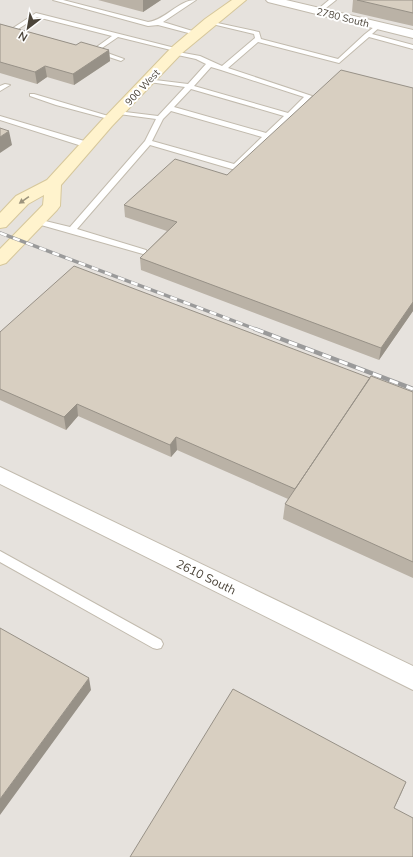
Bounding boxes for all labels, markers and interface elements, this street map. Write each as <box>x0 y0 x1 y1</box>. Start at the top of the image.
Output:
street label: 2780 South <box>315 5 371 30</box>
north arrow <box>8 8 48 48</box>
text: N <box>16 28 30 45</box>
street label: 900 West <box>122 66 163 108</box>
one-way arrow <box>19 196 29 204</box>
street label: 2610 South <box>174 556 238 597</box>

